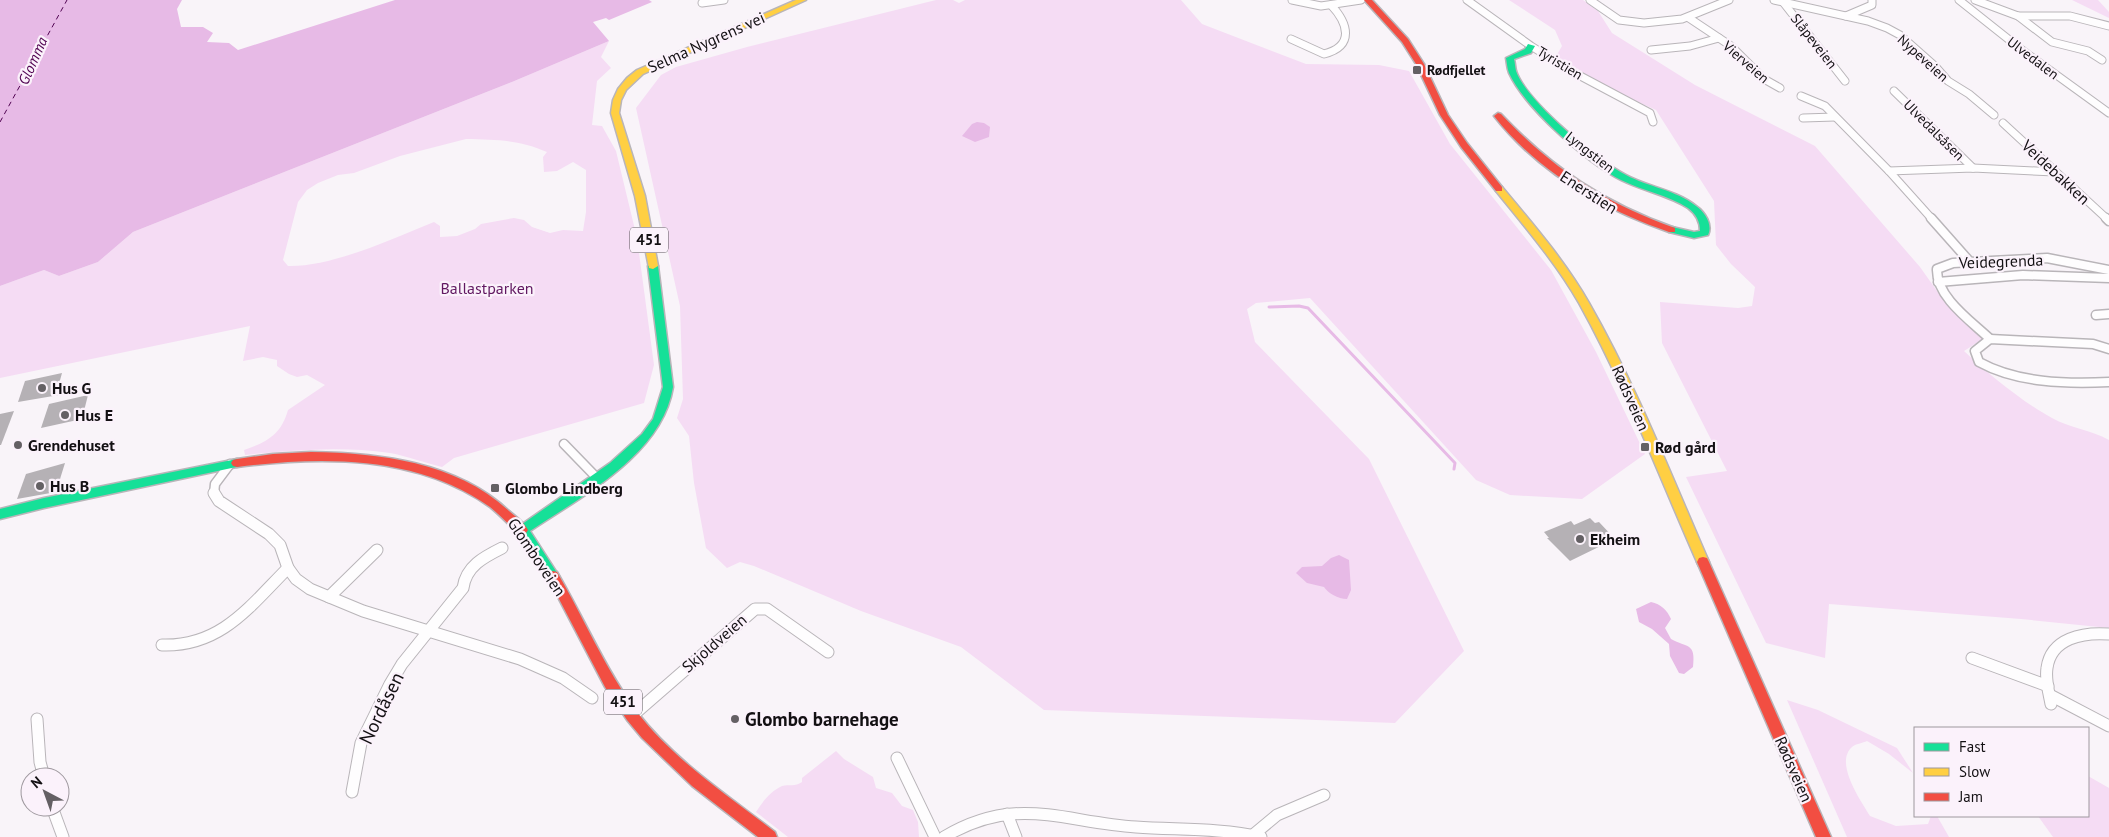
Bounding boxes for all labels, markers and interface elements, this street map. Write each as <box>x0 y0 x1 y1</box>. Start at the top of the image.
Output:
street label: Selma Nygrens vei <box>644 7 768 77</box>
street label: Slåpeveien <box>1787 10 1841 72</box>
street label: Nypeveien <box>1894 30 1952 86</box>
water label: Glomma <box>14 33 52 88</box>
street label: Ulvedalen <box>2004 33 2062 83</box>
street label: Vierveien <box>1718 36 1773 87</box>
street label: Tyristien <box>1534 42 1586 84</box>
place label: Rødfjellet <box>1427 61 1486 79</box>
marker: Rødfjellet <box>1411 64 1423 76</box>
street label: Ulvedalsåsen <box>1900 96 1968 164</box>
street label: Lyngstien <box>1562 127 1618 177</box>
street label: Veidebakken <box>2017 135 2094 209</box>
street label: Enerstien <box>1557 166 1621 218</box>
road number: 451 <box>630 228 668 252</box>
street label: Veidegrenda <box>1957 250 2044 273</box>
park label: Ballastparken <box>440 278 534 298</box>
street label: Rødsveien <box>1608 362 1654 434</box>
place label: Hus G <box>52 378 92 398</box>
marker: Hus G <box>36 382 48 394</box>
place label: Hus E <box>75 405 113 425</box>
marker: Hus E <box>59 409 71 421</box>
place label: Grendehuset <box>28 435 115 455</box>
place label: Rød gård <box>1655 437 1716 457</box>
marker: Grendehuset <box>12 439 24 451</box>
marker: Rød gård <box>1639 441 1651 453</box>
place label: Hus B <box>50 476 89 496</box>
place label: Glombo Lindberg <box>505 478 623 498</box>
marker: Hus B <box>34 480 46 492</box>
marker: Glombo Lindberg <box>489 482 501 494</box>
street label: Glomboveien <box>504 514 570 600</box>
place label: Ekheim <box>1590 529 1640 549</box>
marker: Ekheim <box>1574 533 1586 545</box>
street label: Skjoldveien <box>678 609 750 677</box>
street label: Nordåsen <box>353 668 409 748</box>
road number: 451 <box>604 690 642 714</box>
place label: Glombo barnehage <box>745 707 899 731</box>
marker: Glombo barnehage <box>729 713 741 725</box>
legend <box>1914 727 2089 817</box>
street label: Rødsveien <box>1771 733 1817 805</box>
text: Fast <box>1959 737 1986 756</box>
text: Slow <box>1959 762 1990 781</box>
north arrow <box>20 767 70 817</box>
text: N <box>27 772 46 792</box>
text: Jam <box>1958 787 1983 806</box>

